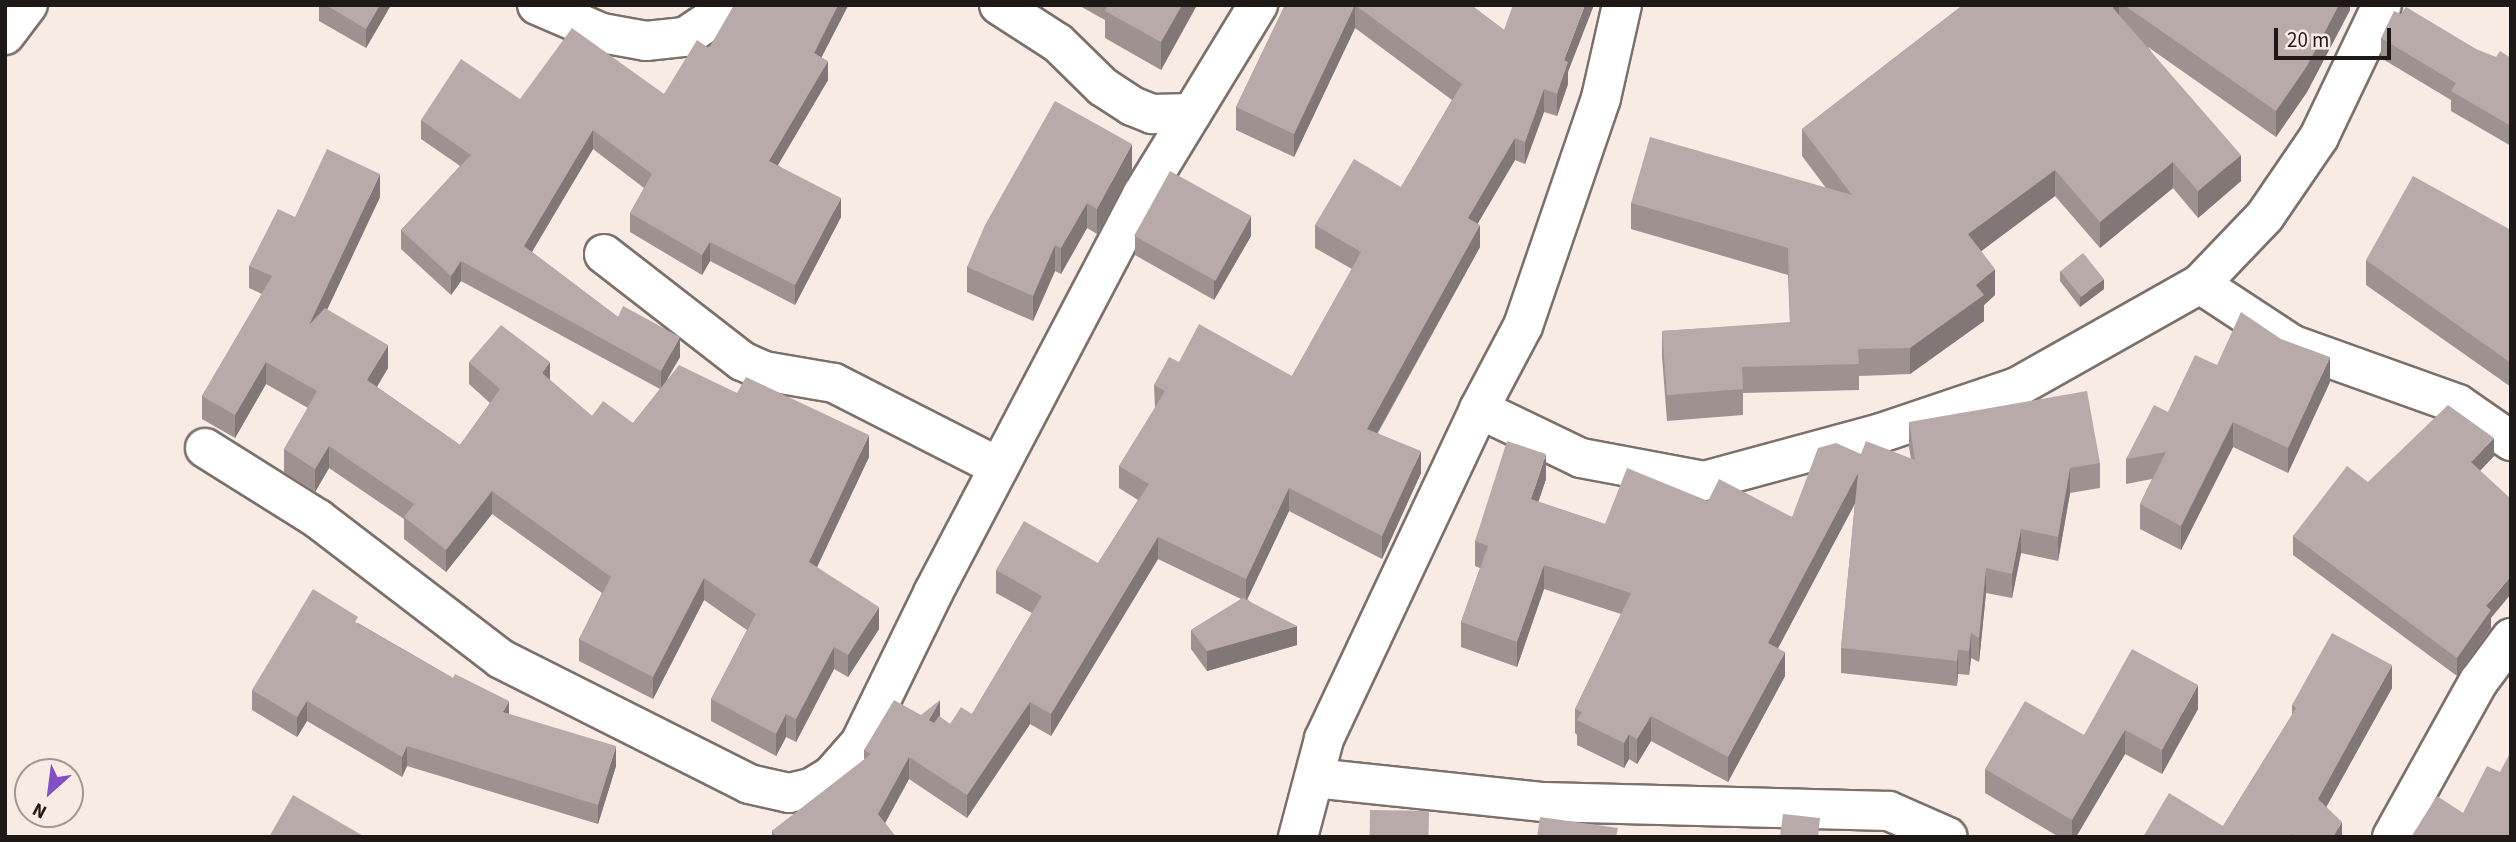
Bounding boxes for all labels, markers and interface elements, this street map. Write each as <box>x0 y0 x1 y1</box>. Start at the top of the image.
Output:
scale bar <box>2278 14 2395 58</box>
text: 20 m <box>2287 25 2329 55</box>
north arrow <box>14 758 84 828</box>
text: N <box>28 795 52 825</box>

